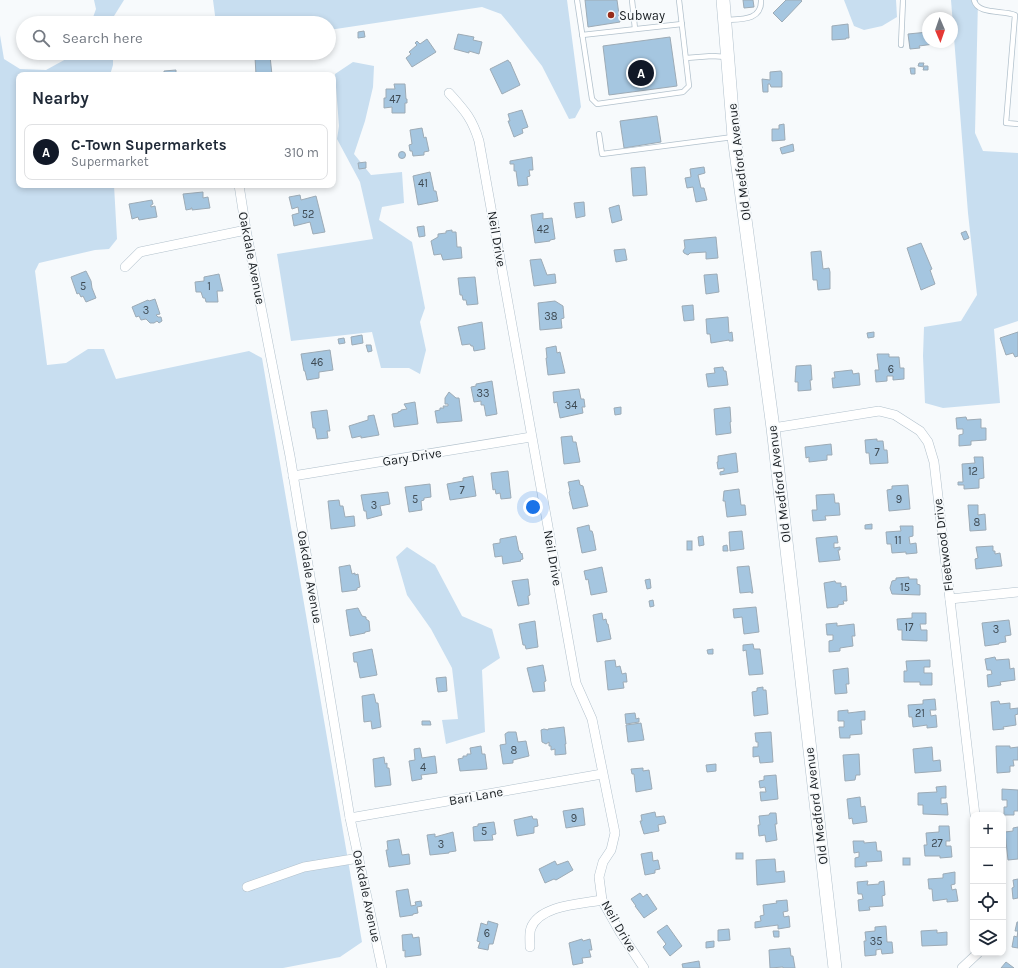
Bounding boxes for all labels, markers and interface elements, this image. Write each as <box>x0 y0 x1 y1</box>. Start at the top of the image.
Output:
place label: Subway <box>619 8 665 23</box>
marker: Subway <box>606 10 616 20</box>
north arrow <box>922 12 958 48</box>
search box <box>16 16 336 60</box>
icon: search <box>30 27 52 49</box>
text: Search here <box>62 29 143 47</box>
pin: A <box>628 58 654 88</box>
text: Nearby <box>32 88 89 108</box>
house number: 47 <box>389 93 401 106</box>
street label: Old Medford Avenue <box>724 102 754 221</box>
text: C‑Town Supermarkets <box>71 136 227 154</box>
text: A <box>42 145 50 160</box>
text: 310 m <box>284 145 319 160</box>
text: Supermarket <box>71 154 149 169</box>
house number: 41 <box>418 177 428 190</box>
house number: 52 <box>302 208 314 221</box>
street label: Oakdale Avenue <box>236 210 268 306</box>
street label: Neil Drive <box>485 210 509 268</box>
house number: 42 <box>537 223 549 236</box>
house number: 5 <box>80 280 86 293</box>
house number: 1 <box>207 280 211 293</box>
house number: 3 <box>143 304 149 317</box>
house number: 38 <box>544 310 558 323</box>
house number: 46 <box>311 356 323 369</box>
house number: 6 <box>888 363 894 376</box>
house number: 33 <box>477 387 490 400</box>
house number: 34 <box>565 399 577 412</box>
street label: Old Medford Avenue <box>764 424 794 543</box>
street label: Gary Drive <box>381 445 443 469</box>
house number: 7 <box>874 446 880 459</box>
house number: 12 <box>968 465 978 478</box>
house number: 7 <box>459 484 465 497</box>
house number: 5 <box>412 493 418 506</box>
house number: 9 <box>896 493 902 506</box>
your location <box>523 497 543 517</box>
street label: Fleetwood Drive <box>930 497 956 592</box>
house number: 3 <box>371 499 377 512</box>
house number: 8 <box>974 516 981 529</box>
street label: Oakdale Avenue <box>294 529 326 625</box>
street label: Neil Drive <box>541 529 565 587</box>
house number: 11 <box>894 534 902 547</box>
house number: 15 <box>900 581 910 594</box>
house number: 17 <box>905 621 913 634</box>
house number: 3 <box>993 623 999 636</box>
house number: 21 <box>915 707 925 720</box>
house number: 8 <box>511 744 518 757</box>
street label: Old Medford Avenue <box>801 746 831 865</box>
house number: 4 <box>420 761 426 774</box>
street label: Bari Lane <box>448 784 505 808</box>
house number: 9 <box>571 812 577 825</box>
map controls <box>970 812 1006 956</box>
button: + <box>970 812 1006 848</box>
house number: 5 <box>481 825 487 838</box>
house number: 27 <box>931 837 943 850</box>
house number: 3 <box>438 838 444 851</box>
button: − <box>970 848 1006 884</box>
street label: Oakdale Avenue <box>350 849 384 944</box>
button: locate <box>970 884 1006 920</box>
street label: Neil Drive <box>598 898 640 955</box>
button: layers <box>970 920 1006 956</box>
house number: 6 <box>484 927 490 940</box>
house number: 35 <box>870 935 882 948</box>

